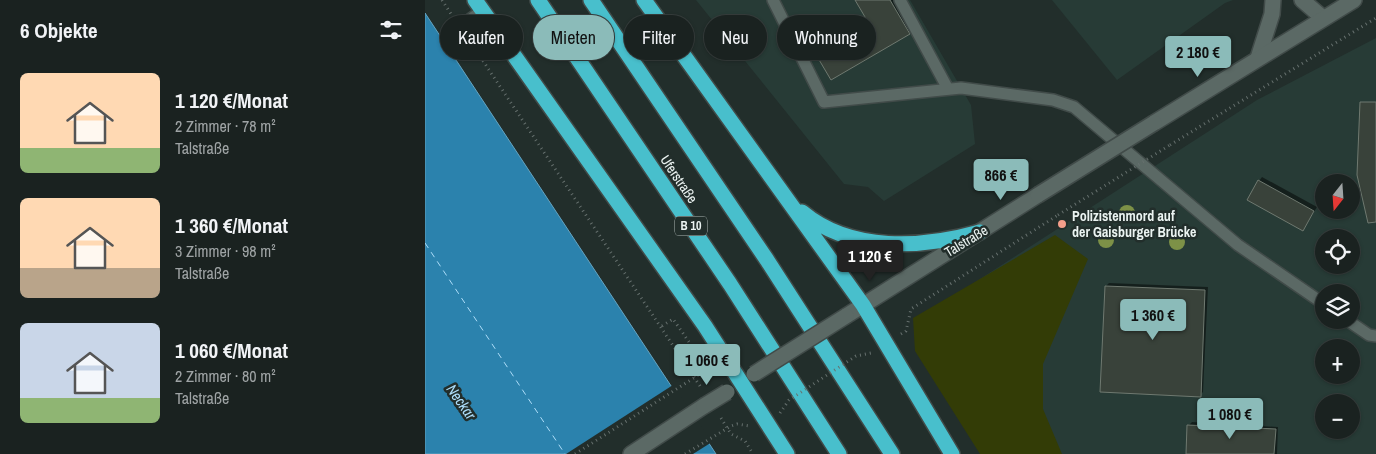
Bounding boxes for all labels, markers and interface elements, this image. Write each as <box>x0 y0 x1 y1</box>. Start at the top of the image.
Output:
chip: Kaufen <box>440 15 523 60</box>
chip: Mieten <box>533 15 614 60</box>
chip: Filter <box>624 15 694 60</box>
chip: Neu <box>704 15 767 60</box>
chip: Wohnung <box>777 15 876 60</box>
text: 6 Objekte <box>20 16 98 45</box>
icon: filters <box>377 16 405 44</box>
pin: 2 180 € <box>1152 36 1244 78</box>
text: 2 180 € <box>1176 41 1220 63</box>
text: 1 120 €/Monat <box>175 86 288 115</box>
icon: home <box>60 93 120 153</box>
text: 2 Zimmer · 78 m² <box>175 115 276 137</box>
text: Talstraße <box>175 137 229 159</box>
street label: Uferstraße <box>656 151 702 207</box>
pin: 866 € <box>966 158 1036 201</box>
text: 866 € <box>985 164 1017 186</box>
north arrow <box>1315 174 1360 219</box>
map controls <box>1315 174 1360 439</box>
place label: Polizistenmord auf der Gaisburger Brücke <box>1072 207 1196 241</box>
text: 1 360 €/Monat <box>175 211 288 240</box>
road number: B 10 <box>675 217 707 236</box>
icon: home <box>60 218 120 278</box>
marker: Polizistenmord auf der Gaisburger Brücke <box>1056 218 1068 230</box>
street label: Talstraße <box>941 221 991 261</box>
button: locate <box>1315 229 1360 274</box>
text: 3 Zimmer · 98 m² <box>175 240 276 262</box>
pin: 1 120 € <box>824 240 916 282</box>
text: 1 120 € <box>848 245 892 267</box>
text: Talstraße <box>175 262 229 284</box>
button: layers <box>1315 284 1360 329</box>
pin: 1 360 € <box>1107 298 1199 341</box>
text: 1 360 € <box>1131 304 1175 326</box>
text: 1 060 €/Monat <box>175 336 288 365</box>
button: + <box>1315 339 1360 384</box>
icon: home <box>60 343 120 403</box>
pin: 1 060 € <box>661 344 753 386</box>
text: 1 060 € <box>685 349 729 371</box>
text: 2 Zimmer · 80 m² <box>175 365 276 387</box>
water label: Neckar <box>442 380 482 424</box>
text: Talstraße <box>175 387 229 409</box>
button: − <box>1315 394 1360 439</box>
pin: 1 080 € <box>1184 398 1276 440</box>
text: 1 080 € <box>1208 403 1252 425</box>

